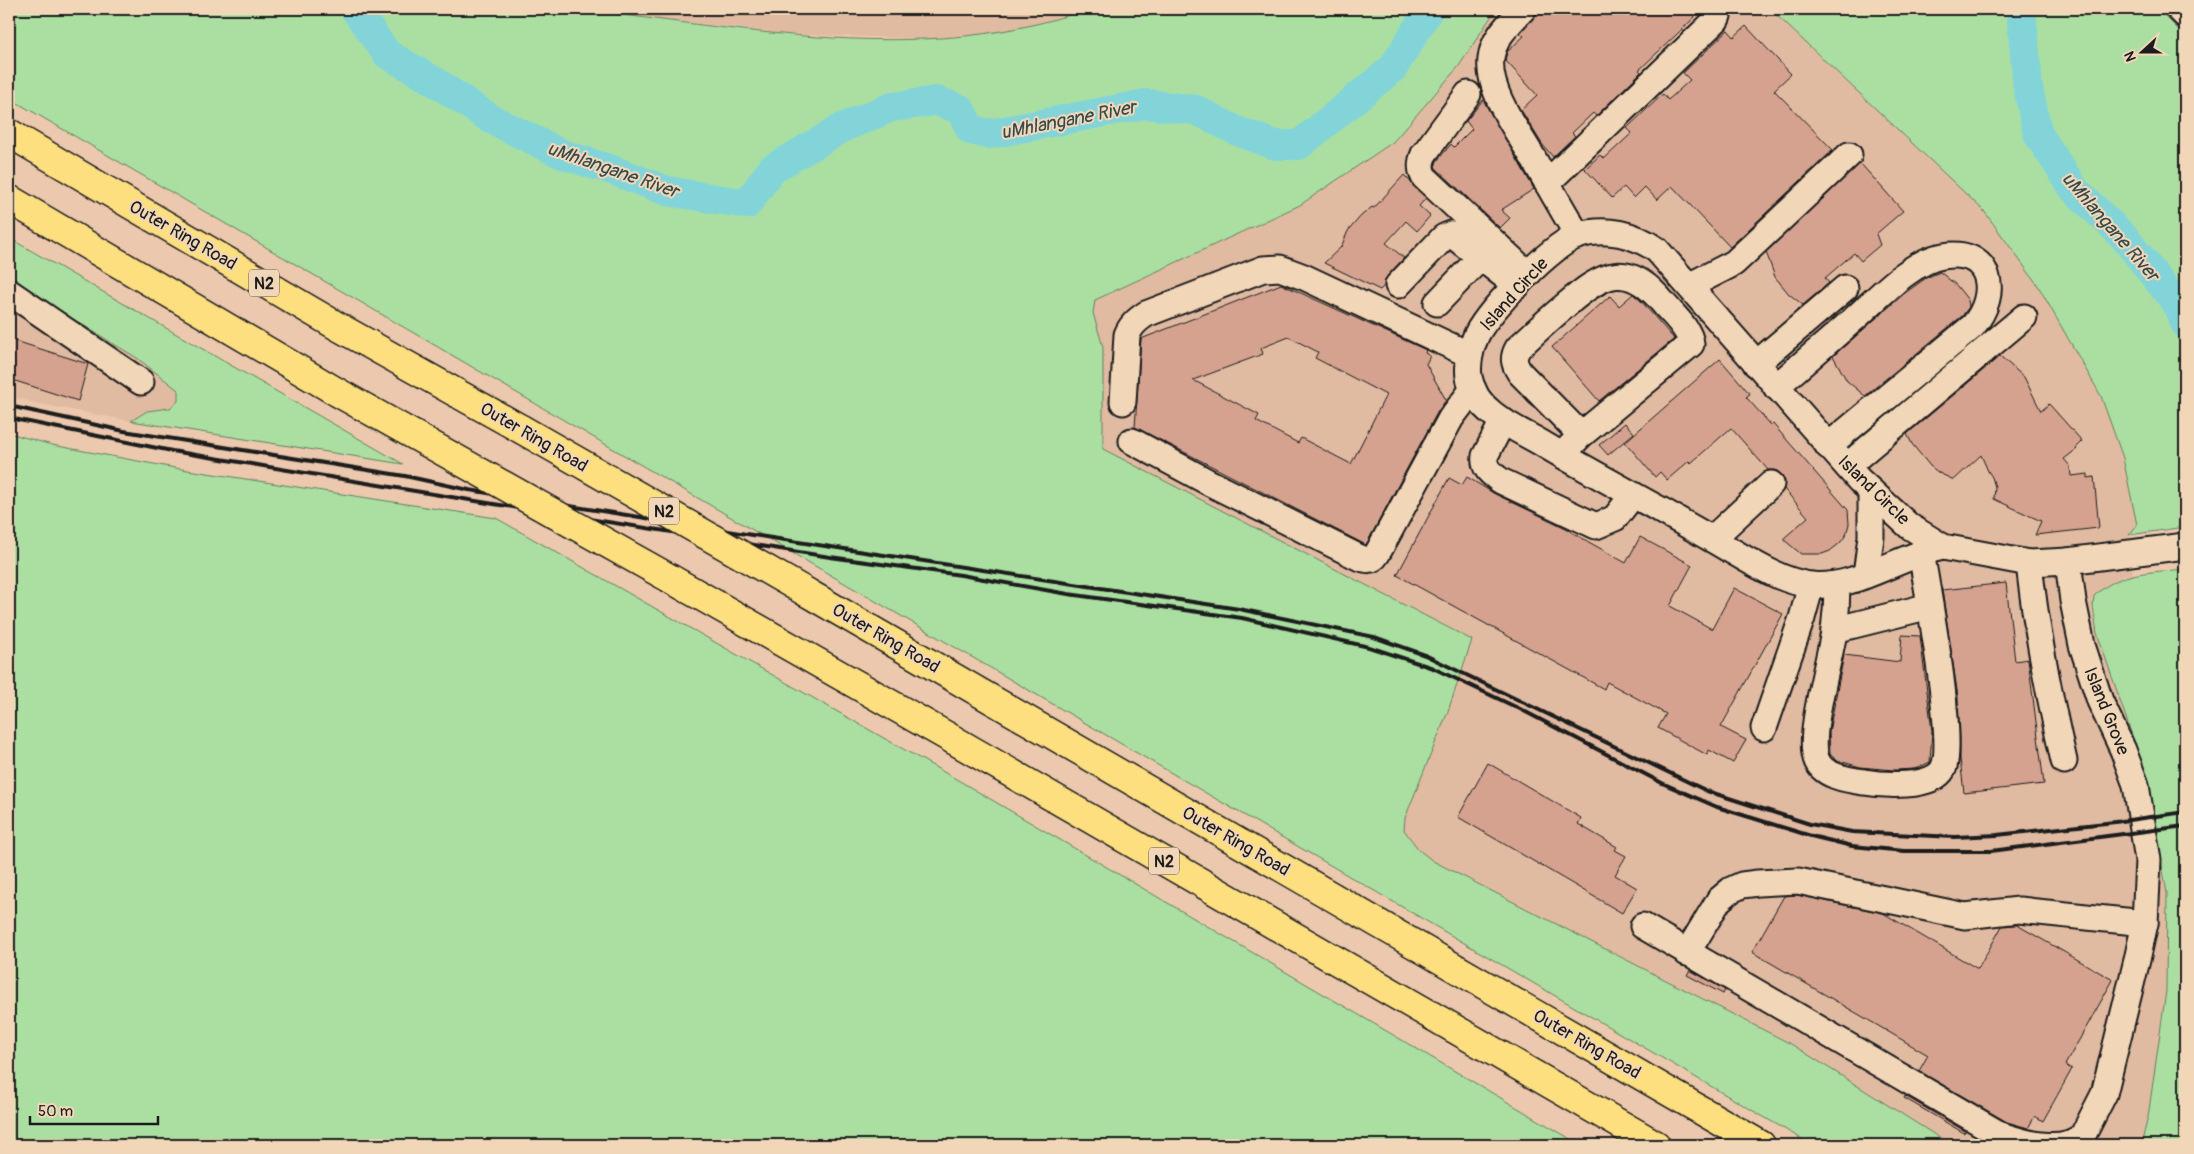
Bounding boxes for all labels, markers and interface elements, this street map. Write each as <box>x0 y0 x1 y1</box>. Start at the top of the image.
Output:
north arrow <box>2116 28 2166 78</box>
text: N <box>2121 49 2140 64</box>
water label: uMhlangane River <box>998 95 1140 145</box>
water label: uMhlangane River <box>544 136 684 204</box>
water label: uMhlangane River <box>2056 167 2166 288</box>
street label: Outer Ring Road <box>125 195 241 276</box>
street label: Island Circle <box>1475 253 1554 336</box>
road number: N2 <box>249 270 279 296</box>
street label: Outer Ring Road <box>476 397 592 478</box>
street label: Island Circle <box>1833 450 1915 530</box>
road number: N2 <box>649 498 679 524</box>
street label: Outer Ring Road <box>828 598 944 679</box>
street label: Island Grove <box>2078 664 2135 759</box>
street label: Outer Ring Road <box>1178 801 1294 882</box>
road number: N2 <box>1149 848 1179 874</box>
street label: Outer Ring Road <box>1529 1004 1645 1085</box>
scale bar <box>30 1094 158 1126</box>
text: 50 m <box>38 1102 73 1121</box>

